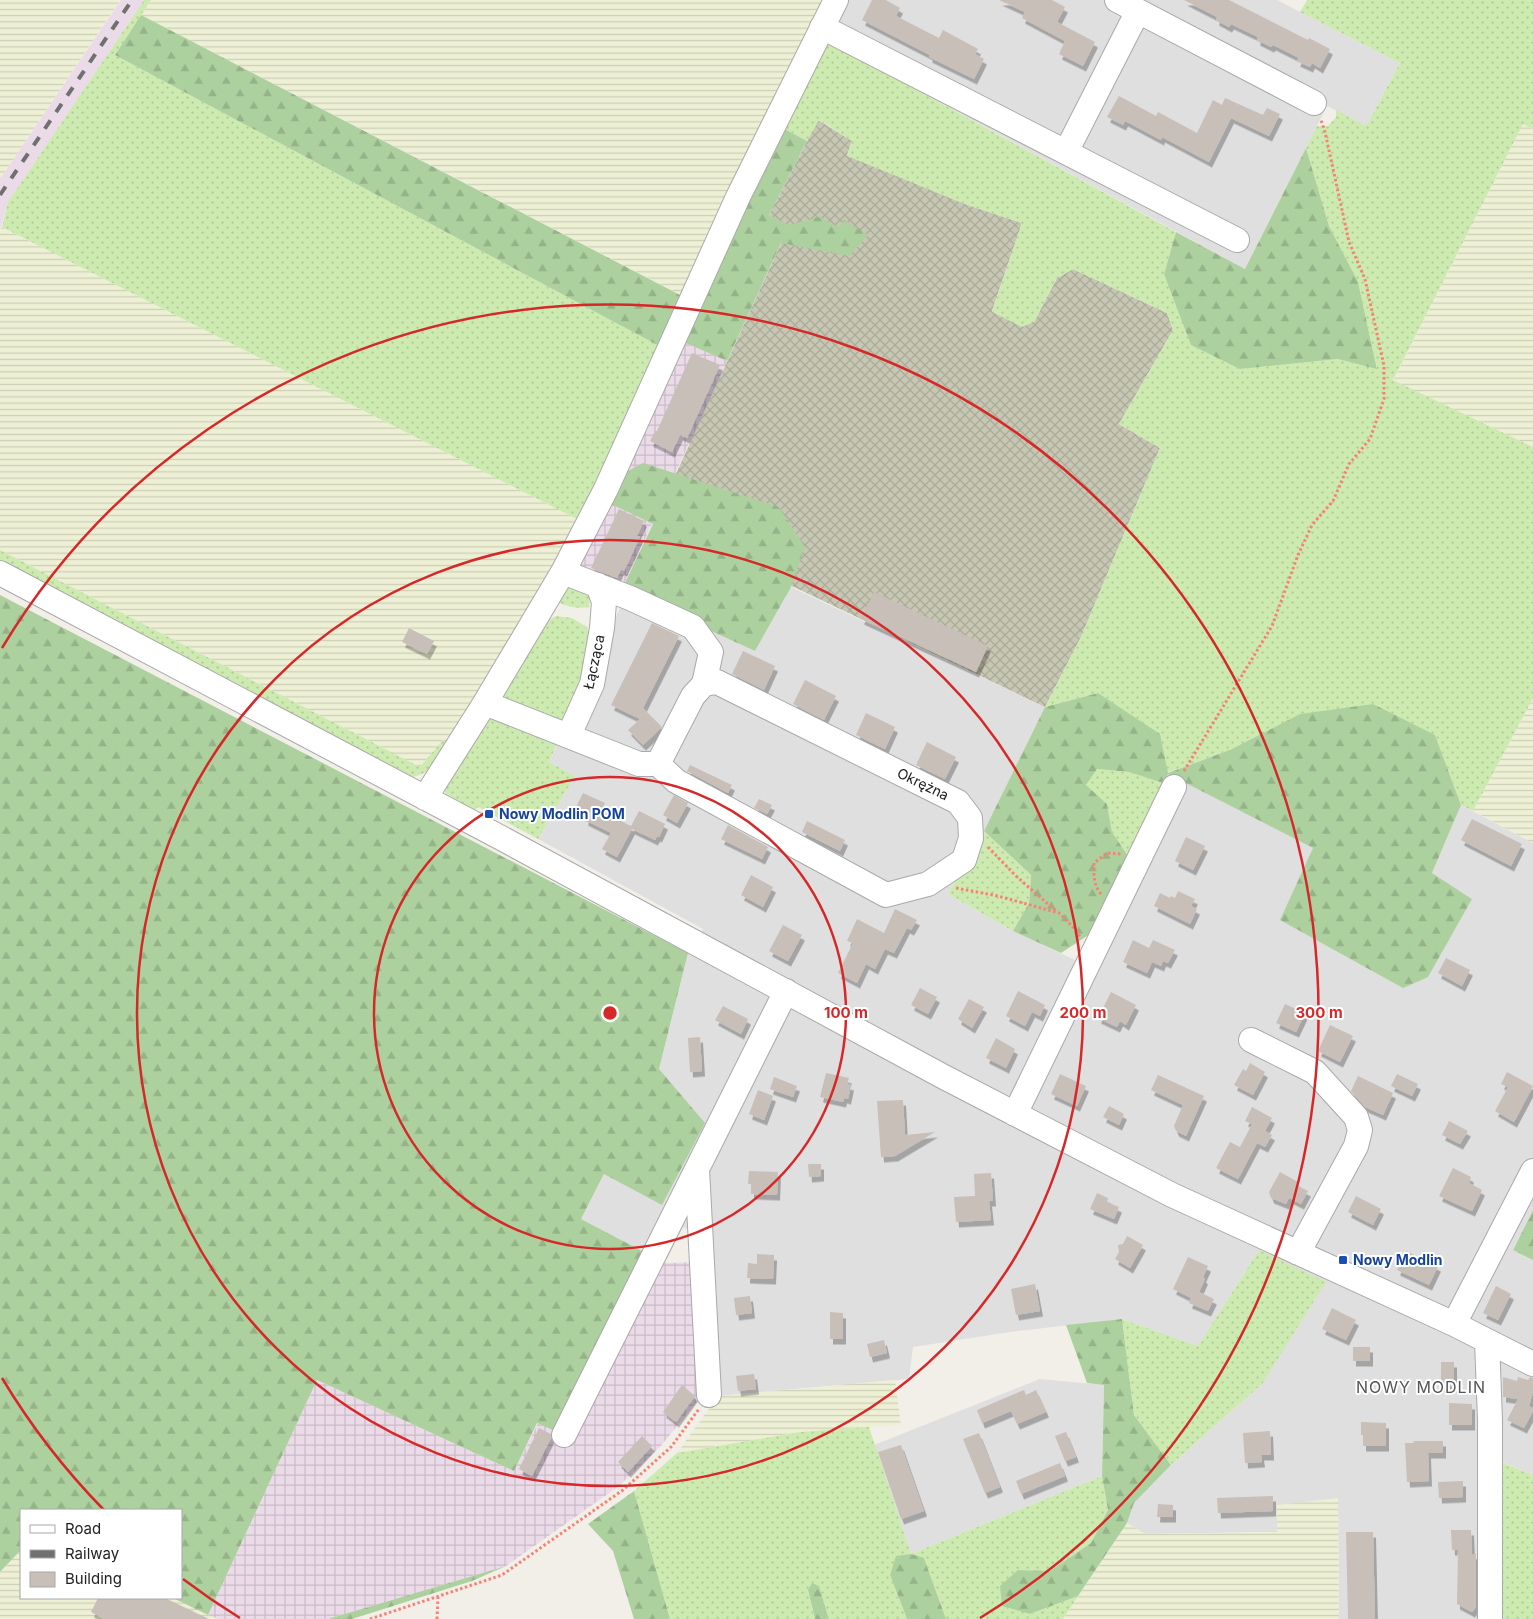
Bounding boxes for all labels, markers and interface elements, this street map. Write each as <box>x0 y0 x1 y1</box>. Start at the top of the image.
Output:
street label: Łącząca <box>579 633 608 691</box>
street label: Okrężna <box>895 764 952 803</box>
place label: Nowy Modlin POM <box>499 805 625 822</box>
marker: Nowy Modlin POM <box>483 808 495 820</box>
text: 100 m <box>824 1003 868 1022</box>
text: 200 m <box>1060 1003 1106 1022</box>
text: 300 m <box>1295 1003 1343 1022</box>
centre of rings <box>601 1004 619 1022</box>
place label: Nowy Modlin <box>1353 1251 1442 1268</box>
marker: Nowy Modlin <box>1337 1254 1349 1266</box>
district label: NOWY MODLIN <box>1356 1377 1486 1397</box>
legend <box>20 1509 182 1599</box>
text: Road <box>65 1519 101 1538</box>
text: Railway <box>65 1544 120 1563</box>
text: Building <box>65 1569 122 1588</box>

